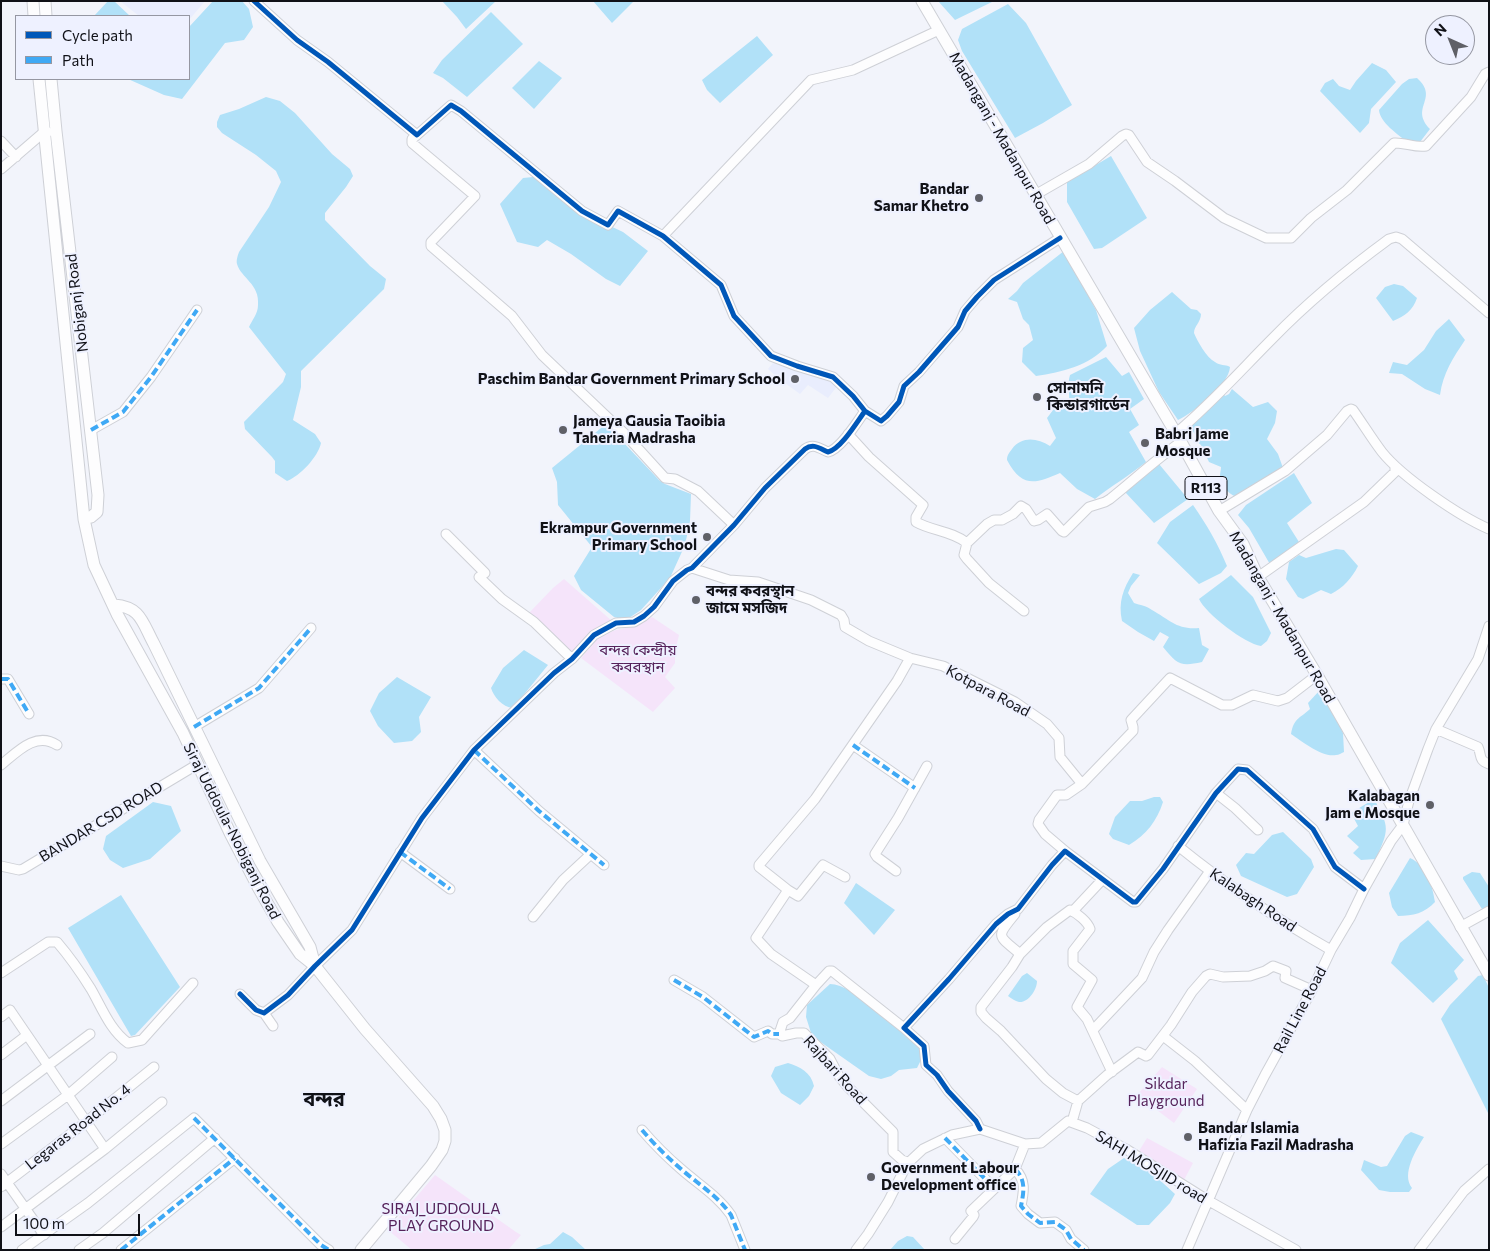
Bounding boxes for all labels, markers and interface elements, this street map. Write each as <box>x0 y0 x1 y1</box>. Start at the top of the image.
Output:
legend <box>15 15 190 80</box>
north arrow <box>1425 15 1475 65</box>
text: N <box>1430 20 1450 39</box>
text: Cycle path <box>62 26 133 44</box>
street label: Madanganj - Madanpur Road <box>945 49 1059 227</box>
text: Path <box>62 51 94 69</box>
place label: Bandar Samar Khetro <box>874 180 969 215</box>
marker: Bandar Samar Khetro <box>973 192 985 204</box>
street label: Nobiganj Road <box>62 253 92 353</box>
place label: Paschim Bandar Government Primary School <box>478 370 785 388</box>
marker: Paschim Bandar Government Primary School <box>789 373 801 385</box>
place label: সোনামনি কিন্ডারগার্ডেন <box>1047 379 1129 414</box>
marker: সোনামনি কিন্ডারগার্ডেন <box>1031 391 1043 403</box>
place label: Jameya Gausia Taoibia Taheria Madrasha <box>573 412 725 447</box>
marker: Jameya Gausia Taoibia Taheria Madrasha <box>557 424 569 436</box>
place label: Babri Jame Mosque <box>1155 425 1229 460</box>
marker: Babri Jame Mosque <box>1139 437 1151 449</box>
road number: R113 <box>1185 476 1227 499</box>
place label: Ekrampur Government Primary School <box>540 519 697 554</box>
street label: Madanganj - Madanpur Road <box>1225 528 1339 706</box>
marker: Ekrampur Government Primary School <box>701 531 713 543</box>
place label: বন্দর কবরস্থান জামে মসজিদ <box>706 582 794 617</box>
marker: বন্দর কবরস্থান জামে মসজিদ <box>690 594 702 606</box>
park label: বন্দর কেন্দ্রীয় কবরস্থান <box>599 641 677 676</box>
street label: Kotpara Road <box>943 661 1033 721</box>
street label: Siraj Uddoula-Nobiganj Road <box>180 740 284 922</box>
street label: BANDAR CSD ROAD <box>36 778 166 866</box>
place label: Kalabagan Jam e Mosque <box>1325 787 1420 822</box>
marker: Kalabagan Jam e Mosque <box>1424 799 1436 811</box>
street label: Kalabagh Road <box>1206 864 1300 936</box>
street label: Rail Line Road <box>1270 964 1330 1056</box>
street label: Rajbari Road <box>799 1032 871 1108</box>
park label: Sikdar Playground <box>1128 1075 1204 1110</box>
street label: Legaras Road No. 4 <box>22 1080 134 1174</box>
district label: বন্দর <box>303 1087 345 1111</box>
place label: Bandar Islamia Hafizia Fazil Madrasha <box>1198 1119 1354 1154</box>
street label: SAHI MOSJID road <box>1092 1127 1210 1207</box>
marker: Bandar Islamia Hafizia Fazil Madrasha <box>1182 1131 1194 1143</box>
place label: Government Labour Development office <box>881 1159 1019 1194</box>
marker: Government Labour Development office <box>865 1171 877 1183</box>
park label: SIRAJ_UDDOULA PLAY GROUND <box>382 1200 500 1235</box>
scale bar <box>18 1204 142 1236</box>
text: 100 m <box>23 1214 65 1232</box>

